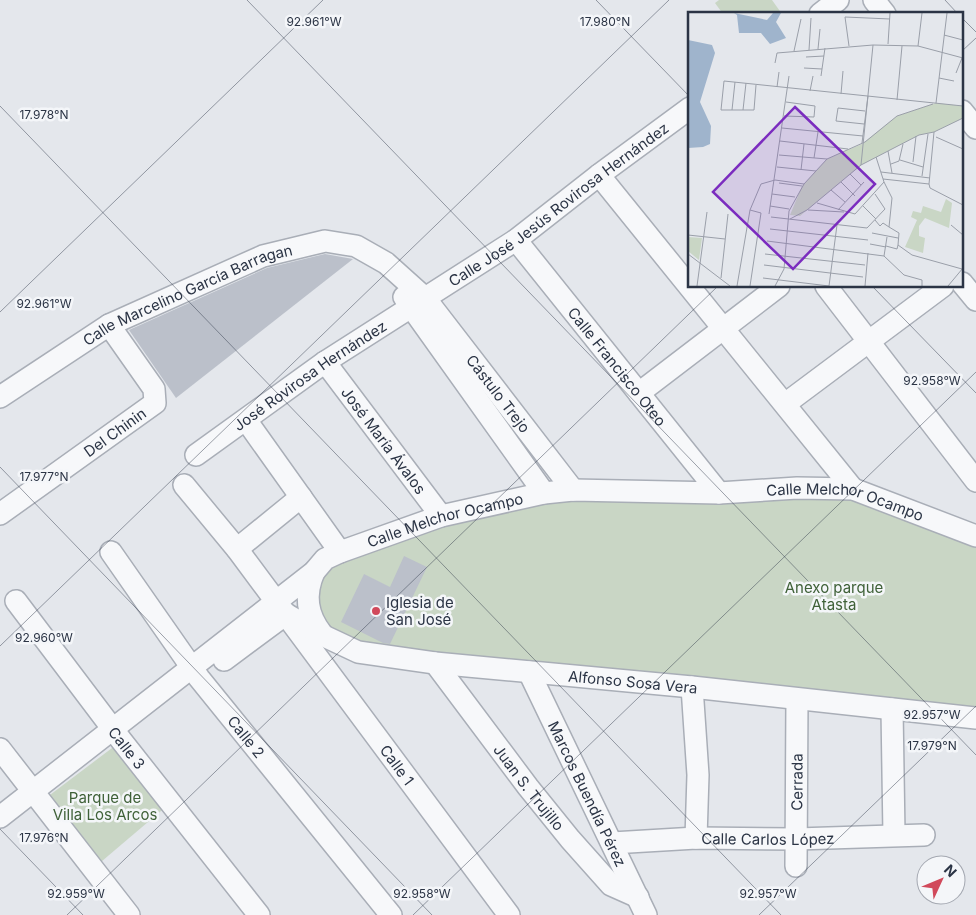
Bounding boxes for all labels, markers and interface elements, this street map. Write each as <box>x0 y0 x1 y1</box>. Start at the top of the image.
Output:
inset map <box>688 12 964 288</box>
text: 92.961°W <box>286 14 342 29</box>
text: 17.980°N <box>580 14 630 29</box>
text: 17.978°N <box>19 107 69 122</box>
street label: Calle José Jesús Rovirosa Hernández <box>445 118 672 290</box>
street label: Calle Marcelino García Barragan <box>79 240 294 349</box>
text: 92.961°W <box>16 296 72 311</box>
street label: Calle Francisco Oteo <box>564 303 671 430</box>
street label: José Rovirosa Hernández <box>230 316 390 435</box>
street label: Cástulo Trejo <box>462 351 535 436</box>
text: 92.958°W <box>903 373 961 388</box>
street label: José María Ávalos <box>337 383 431 498</box>
street label: Del Chinin <box>80 403 150 461</box>
text: 17.977°N <box>19 469 69 484</box>
street label: Calle Melchor Ocampo <box>766 478 926 525</box>
street label: Calle Melchor Ocampo <box>364 488 525 551</box>
park label: Anexo parque Atasta <box>785 578 883 614</box>
place label: Iglesia de San José <box>386 593 454 629</box>
marker: Iglesia de San José <box>370 605 382 617</box>
text: 92.960°W <box>15 630 73 645</box>
street label: Alfonso Sosa Vera <box>567 666 699 697</box>
text: 92.957°W <box>904 707 961 722</box>
street label: Calle 2 <box>224 712 269 761</box>
street label: Marcos Buendía Pérez <box>544 718 631 870</box>
street label: Calle 3 <box>105 723 150 773</box>
text: 17.979°N <box>907 738 957 753</box>
street label: Juan S. Trujillo <box>490 740 569 834</box>
street label: Calle 1 <box>376 741 419 789</box>
street label: Cerrada <box>787 753 806 811</box>
park label: Parque de Villa Los Arcos <box>53 788 157 824</box>
street label: Calle Carlos López <box>701 828 835 849</box>
text: 17.976°N <box>19 830 69 845</box>
north arrow <box>916 855 966 905</box>
text: N <box>941 861 961 880</box>
text: 92.959°W <box>47 886 105 901</box>
text: 92.958°W <box>393 886 451 901</box>
text: 92.957°W <box>740 886 797 901</box>

